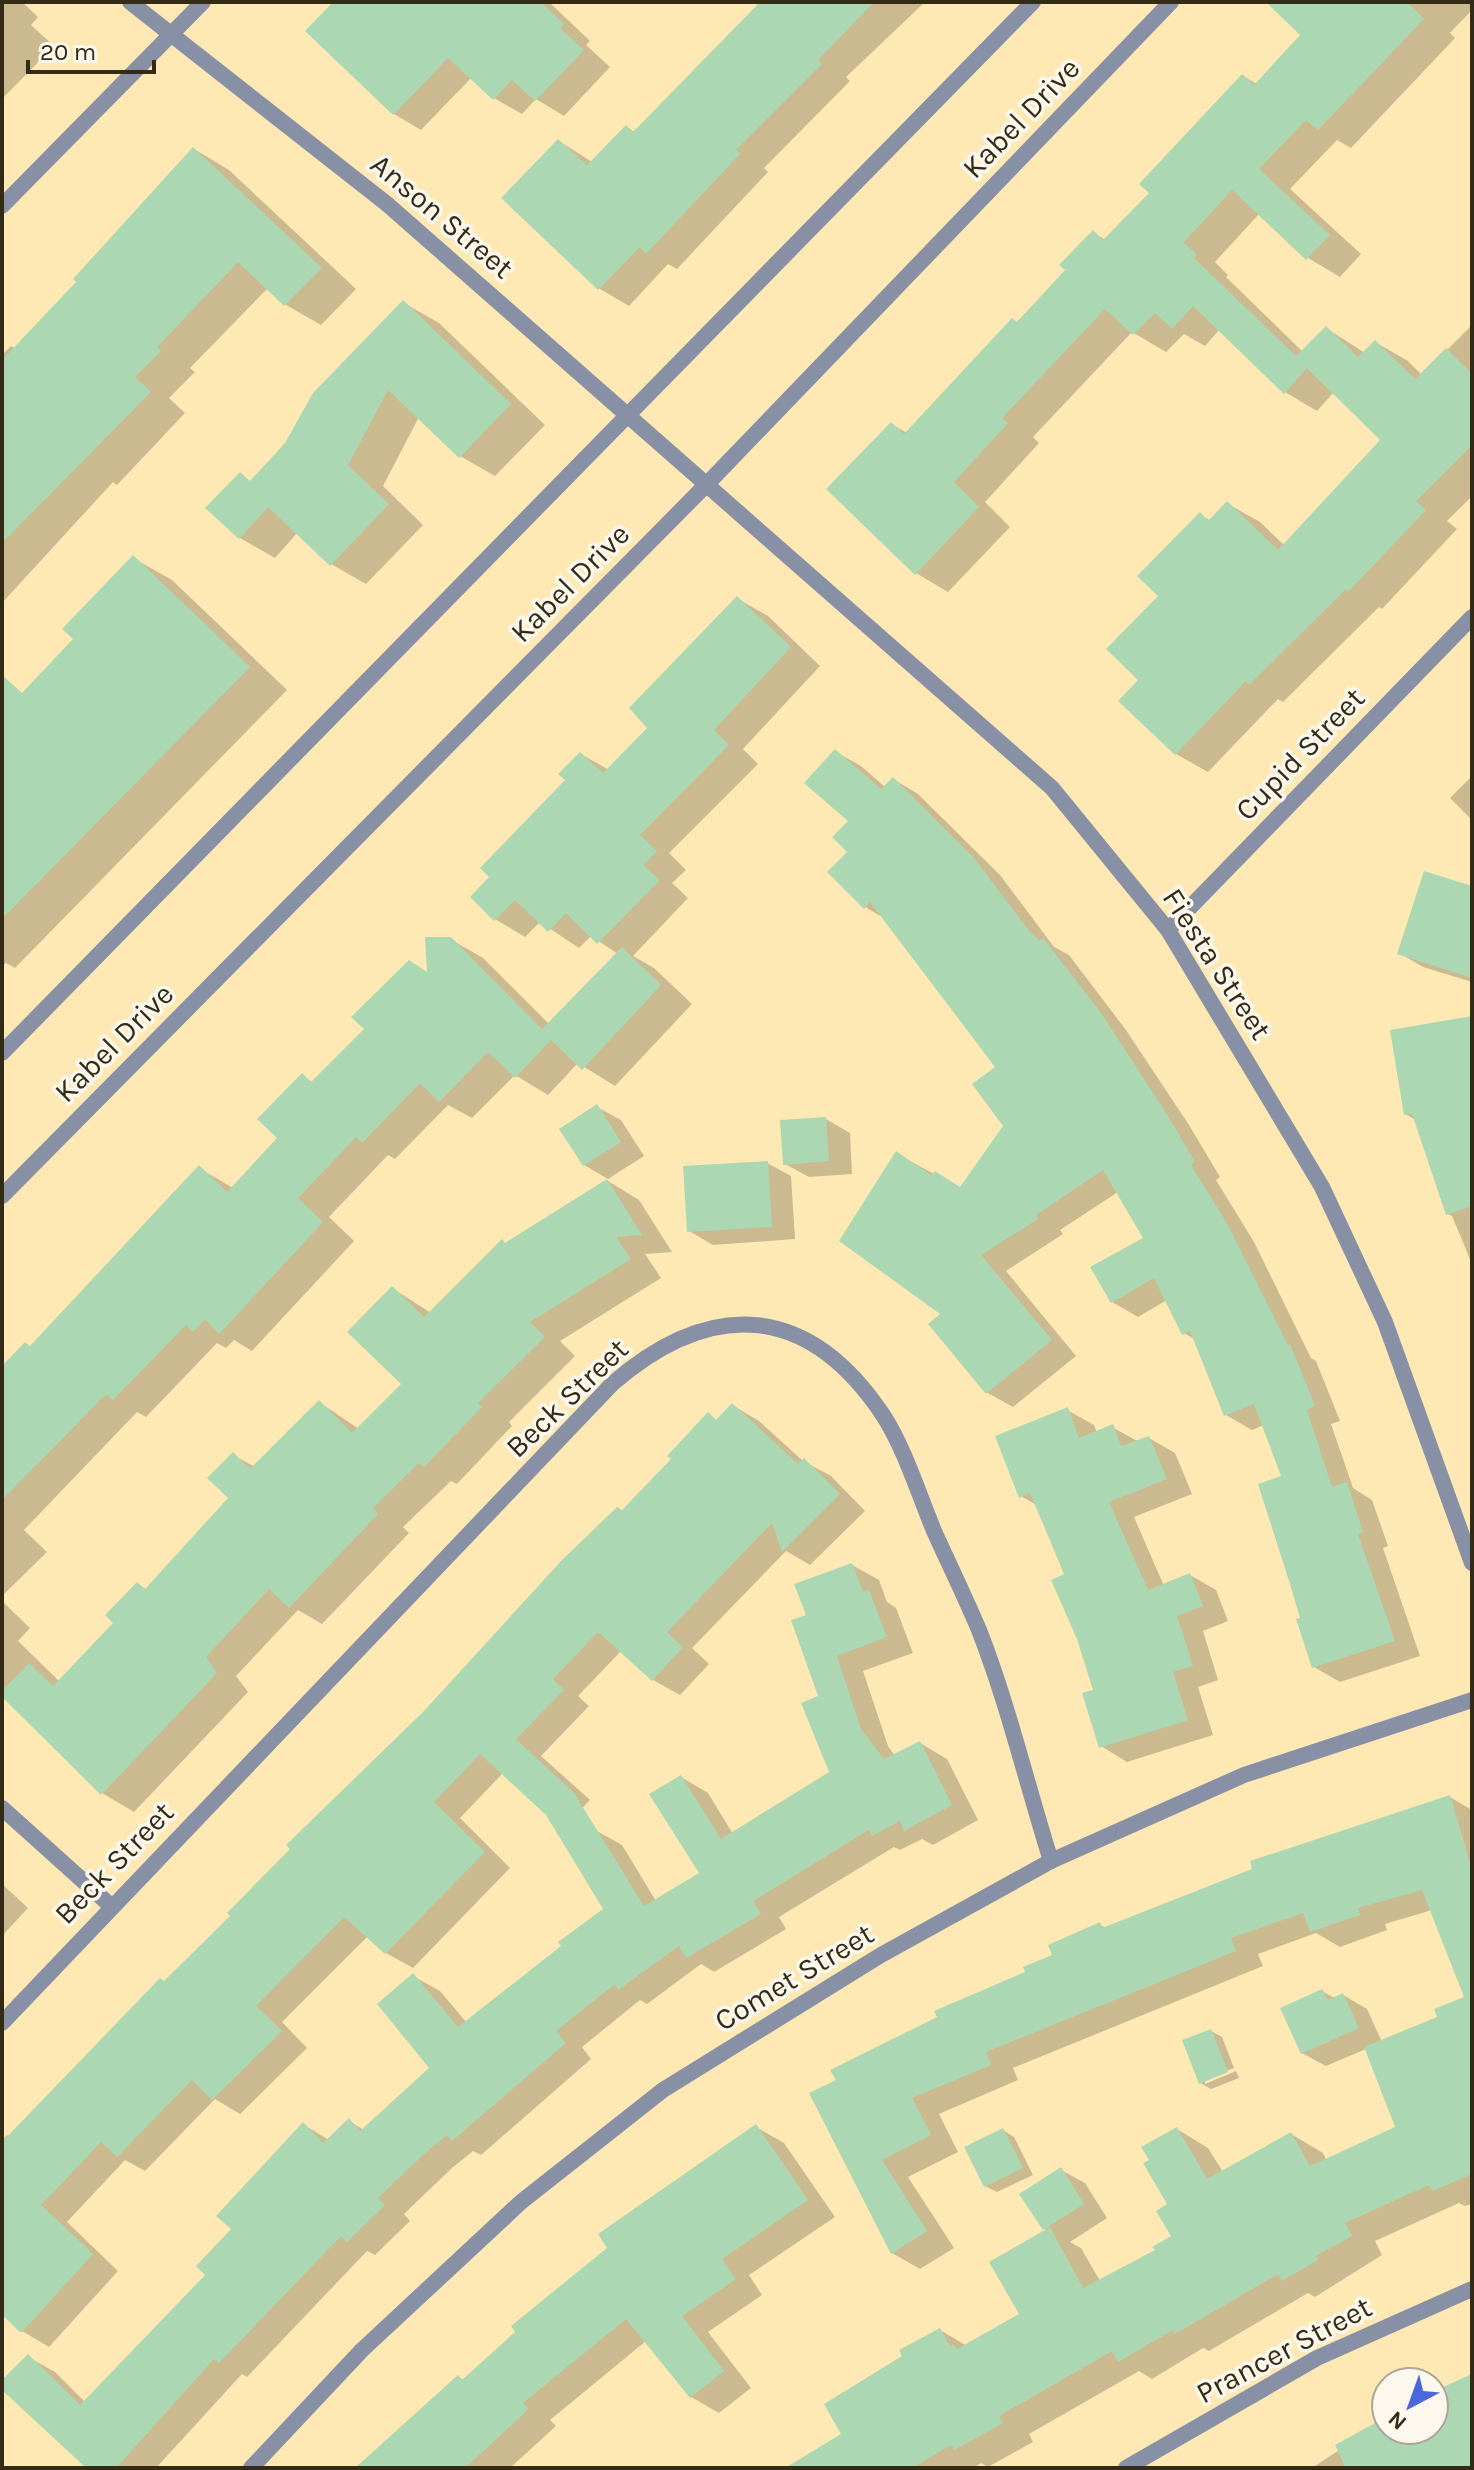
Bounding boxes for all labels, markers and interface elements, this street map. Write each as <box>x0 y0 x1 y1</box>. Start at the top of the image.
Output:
scale bar <box>28 24 154 74</box>
text: 20 m <box>40 38 96 66</box>
street label: Kabel Drive <box>955 50 1087 186</box>
street label: Anson Street <box>363 146 521 286</box>
street label: Kabel Drive <box>503 516 637 650</box>
street label: Cupid Street <box>1228 680 1372 828</box>
street label: Fiesta Street <box>1155 882 1279 1046</box>
street label: Kabel Drive <box>47 976 181 1110</box>
street label: Beck Street <box>498 1331 636 1465</box>
street label: Beck Street <box>47 1794 181 1932</box>
street label: Comet Street <box>708 1915 880 2039</box>
street label: Prancer Street <box>1190 2289 1378 2411</box>
north arrow <box>1370 2366 1450 2446</box>
text: N <box>1383 2405 1412 2435</box>

